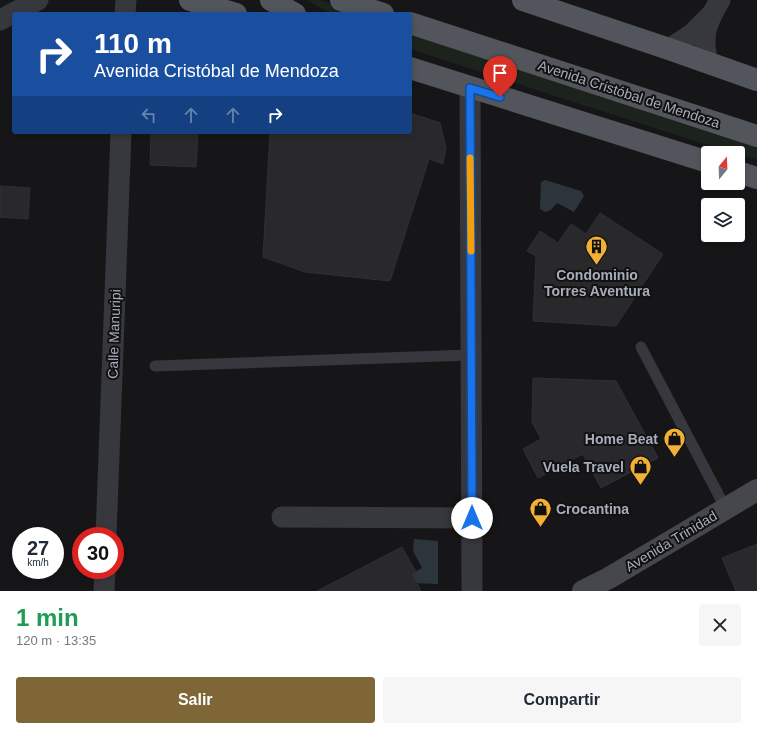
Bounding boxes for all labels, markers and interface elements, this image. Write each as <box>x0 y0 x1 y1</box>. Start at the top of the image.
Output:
icon: right <box>28 28 80 80</box>
text: 110 m <box>94 28 172 59</box>
pin <box>483 56 517 97</box>
street label: Avenida Cristóbal de Mendoza <box>536 57 722 131</box>
text: Avenida Cristóbal de Mendoza <box>94 61 339 81</box>
icon: arrive <box>489 62 511 84</box>
icon: left <box>138 104 160 126</box>
icon: ahead <box>180 104 202 126</box>
icon: ahead <box>222 104 244 126</box>
icon: right <box>264 104 286 126</box>
north arrow <box>701 146 745 190</box>
map controls <box>701 146 745 242</box>
button: layers <box>701 198 745 242</box>
building icon: Condominio Torres Aventura <box>584 234 610 267</box>
place label: Condominio Torres Aventura <box>544 267 650 299</box>
street label: Calle Manuripi <box>104 289 124 379</box>
shop icon: Home Beat <box>661 426 687 459</box>
place label: Home Beat <box>585 431 658 447</box>
shop icon: Vuela Travel <box>627 454 653 487</box>
place label: Vuela Travel <box>543 459 624 475</box>
shop icon: Crocantina <box>528 496 554 529</box>
position arrow <box>451 497 493 539</box>
place label: Crocantina <box>556 501 629 517</box>
street label: Avenida Trinidad <box>622 507 720 575</box>
speed limit sign: 30 <box>72 527 124 579</box>
text: 27 <box>27 537 49 559</box>
text: km/h <box>27 557 49 568</box>
text: 1 min <box>16 604 79 631</box>
button: close <box>699 604 741 646</box>
text: 120 m · 13:35 <box>16 633 96 648</box>
button: Salir <box>16 677 375 723</box>
button: Compartir <box>383 677 741 723</box>

